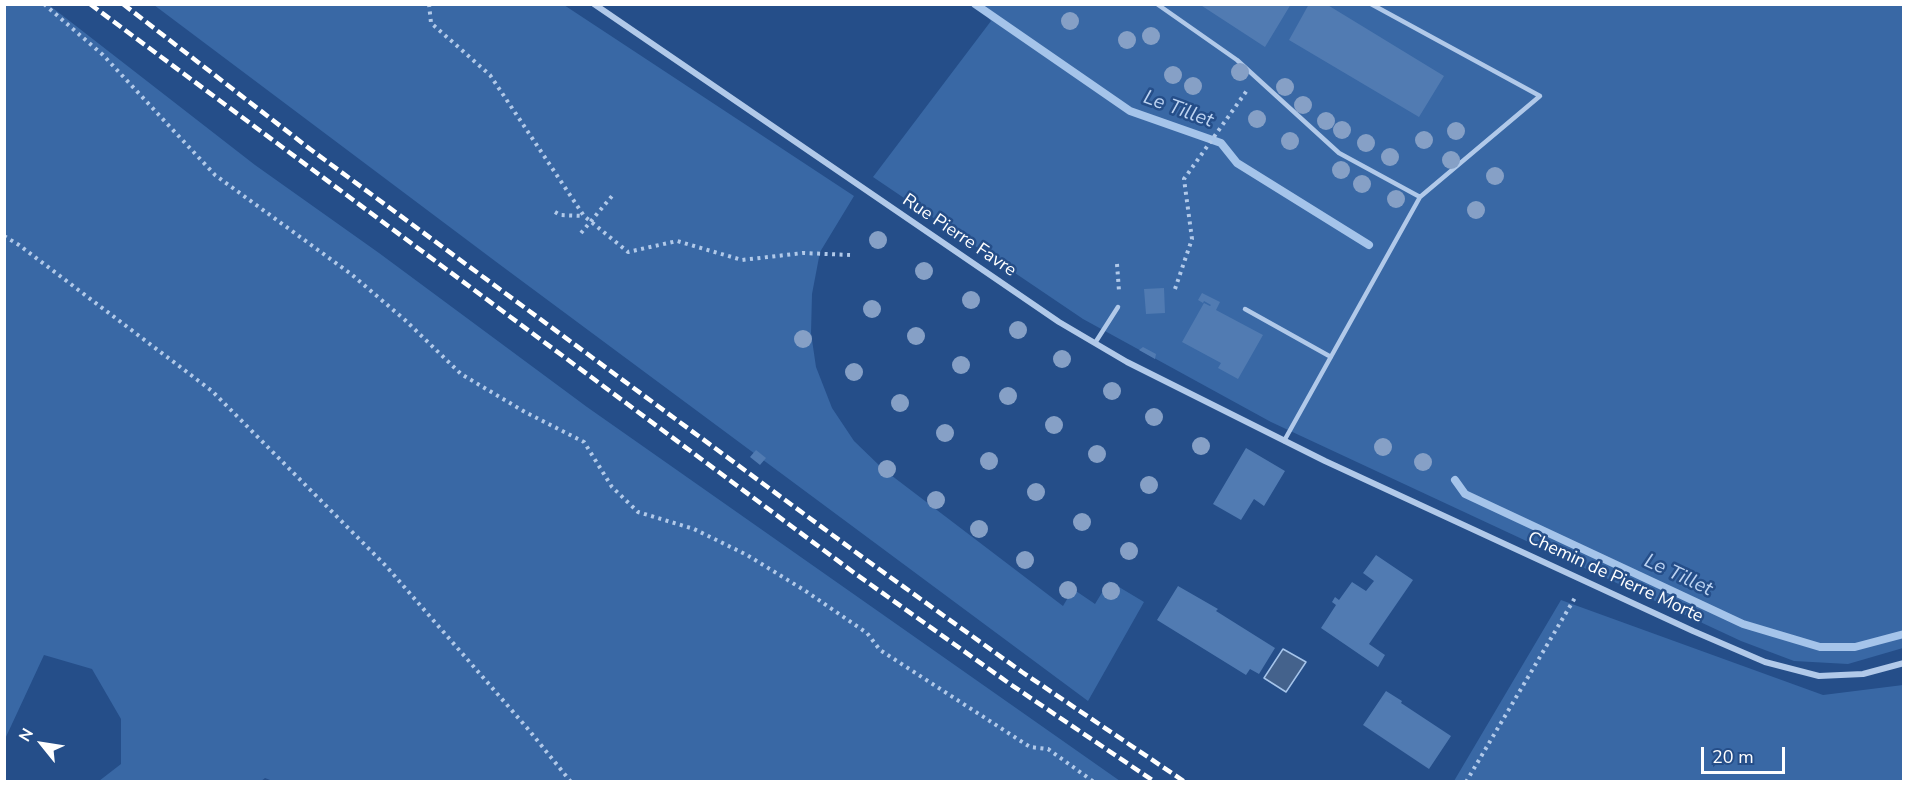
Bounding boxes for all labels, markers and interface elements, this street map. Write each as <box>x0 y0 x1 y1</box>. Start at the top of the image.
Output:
water label: Le Tillet <box>1140 86 1216 134</box>
street label: Rue Pierre Favre <box>898 190 1020 282</box>
street label: Chemin de Pierre Morte <box>1524 528 1706 628</box>
water label: Le Tillet <box>1640 550 1716 602</box>
north arrow <box>12 714 72 774</box>
text: N <box>14 724 39 746</box>
scale bar <box>1704 735 1788 773</box>
text: 20 m <box>1712 745 1754 769</box>

